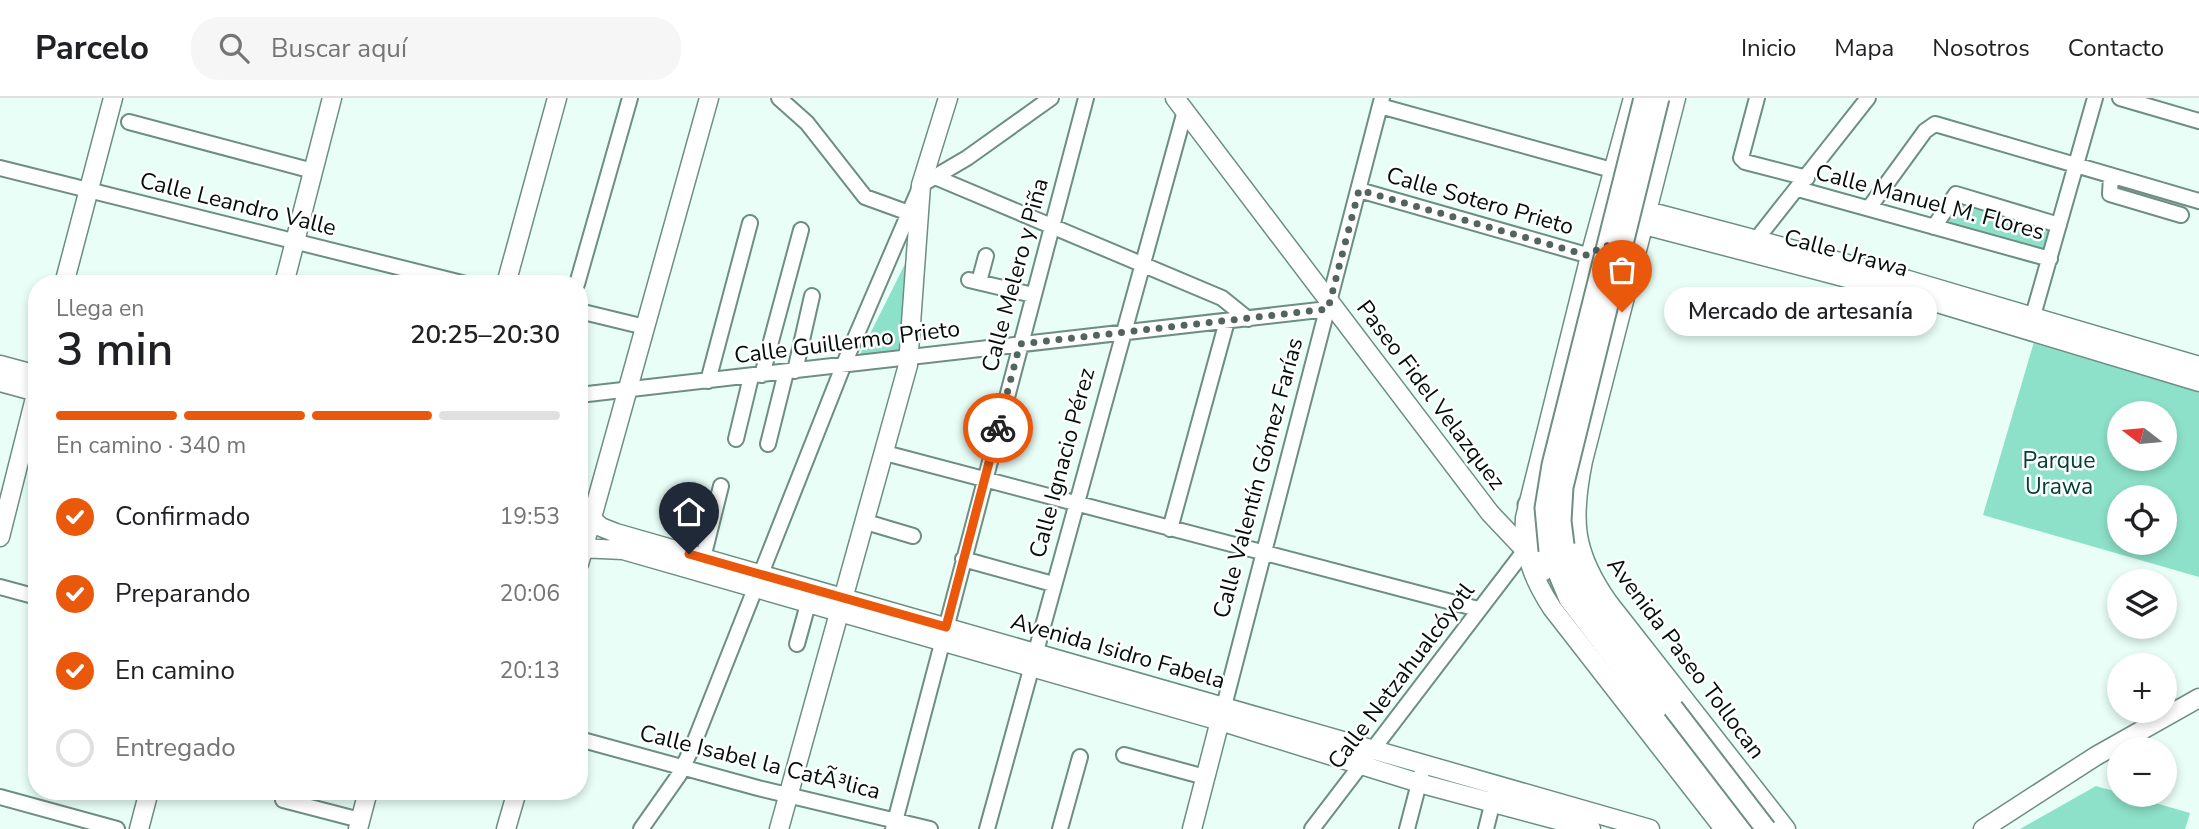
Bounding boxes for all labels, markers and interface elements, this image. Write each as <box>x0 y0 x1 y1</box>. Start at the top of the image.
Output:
search box <box>191 17 681 80</box>
text: Parcelo <box>35 26 149 71</box>
icon: search <box>215 29 253 67</box>
text: Buscar aquí <box>271 31 407 66</box>
text: Inicio <box>1741 32 1796 64</box>
text: Mapa <box>1834 32 1894 64</box>
text: Nosotros <box>1932 32 2030 64</box>
text: Contacto <box>2068 32 2164 64</box>
street label: Calle Manuel M. Flores <box>1812 156 2048 248</box>
street label: Calle Sotero Prieto <box>1383 159 1577 243</box>
street label: Calle Leandro Valle <box>137 165 339 243</box>
street label: Calle Melero y Piña <box>974 175 1056 375</box>
street label: Calle Urawa <box>1781 222 1911 284</box>
pin <box>1592 240 1652 312</box>
icon: bag <box>1603 251 1641 289</box>
callout: Mercado de artesanía <box>1664 288 1937 336</box>
text: Llega en <box>56 293 144 324</box>
street label: Paseo Fidel Velazquez <box>1349 294 1513 496</box>
text: Mercado de artesanía <box>1688 296 1913 327</box>
street label: Calle Guillermo Prieto <box>732 313 962 371</box>
text: 20:25–20:30 <box>410 317 560 352</box>
text: 3 min <box>56 318 173 381</box>
street label: Calle Valentín Gómez Farías <box>1206 334 1310 622</box>
street label: Calle Ignacio Pérez <box>1022 365 1102 561</box>
courier <box>963 393 1033 463</box>
north arrow <box>2107 401 2177 471</box>
map controls <box>2107 401 2177 807</box>
icon: bike <box>979 409 1017 447</box>
text: En camino · 340 m <box>56 430 246 461</box>
park label: Parque Urawa <box>2023 445 2095 502</box>
pin <box>659 482 719 554</box>
button: locate <box>2107 485 2177 555</box>
icon: home <box>670 493 708 531</box>
icon: check <box>56 498 94 536</box>
text: Confirmado <box>115 499 250 534</box>
text: 19:53 <box>500 501 560 532</box>
street label: Avenida Paseo Tollocan <box>1600 551 1772 765</box>
button: layers <box>2107 569 2177 639</box>
icon: check <box>56 575 94 613</box>
text: Preparando <box>115 576 250 611</box>
street label: Calle Netzahualcóyotl <box>1321 576 1482 776</box>
text: 20:06 <box>500 578 560 609</box>
street label: Avenida Isidro Fabela <box>1007 606 1229 696</box>
icon: check <box>56 652 94 690</box>
text: En camino <box>115 653 235 688</box>
button: + <box>2107 653 2177 723</box>
text: 20:13 <box>500 655 560 686</box>
street label: Calle Isabel la CatÃ³lica <box>636 717 884 807</box>
text: Entregado <box>115 730 236 765</box>
button: − <box>2107 737 2177 807</box>

